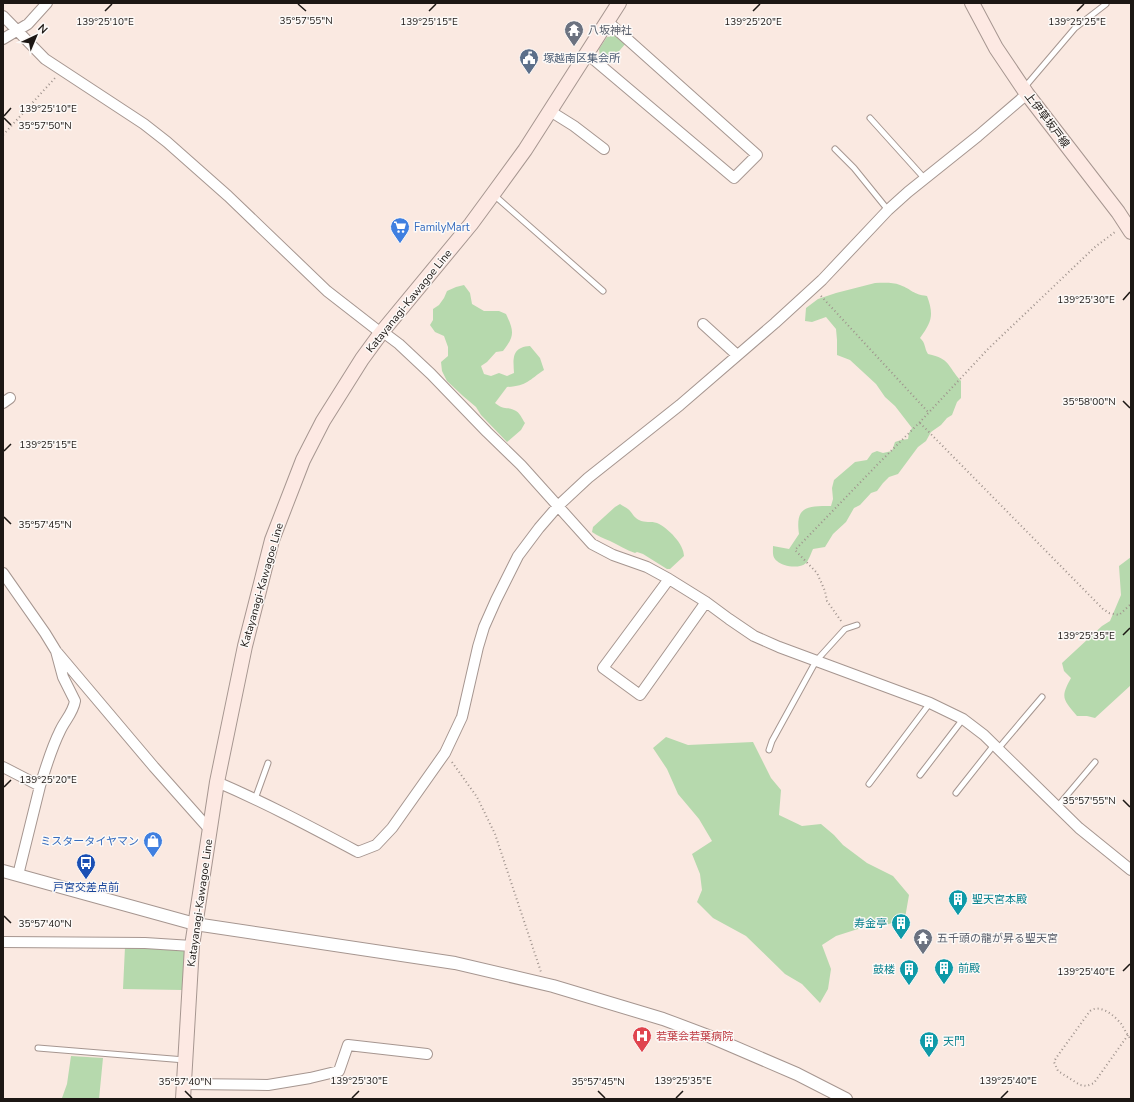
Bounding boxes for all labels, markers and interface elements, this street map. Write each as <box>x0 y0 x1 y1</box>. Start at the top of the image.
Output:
text: 35°57'55"N <box>279 14 333 28</box>
text: 139°25'10"E <box>76 15 134 29</box>
text: 139°25'15"E <box>400 15 458 29</box>
text: 139°25'20"E <box>724 15 782 29</box>
text: 139°25'25"E <box>1048 15 1106 29</box>
north arrow <box>16 16 56 56</box>
temple icon: 八坂神社 <box>563 19 585 47</box>
text: N <box>34 21 51 37</box>
place label: 八坂神社 <box>588 23 632 38</box>
public building icon: 塚越南区集会所 <box>518 47 540 75</box>
place label: 塚越南区集会所 <box>543 51 621 66</box>
street label: 上伊草坂戸線 <box>1021 89 1073 151</box>
text: 139°25'10"E <box>19 102 77 116</box>
text: 35°57'50"N <box>18 119 72 133</box>
supermarket icon: FamilyMart <box>389 216 411 244</box>
place label: FamilyMart <box>414 220 470 235</box>
street label: Katayanagi-Kawagoe Line <box>363 246 455 356</box>
text: 139°25'30"E <box>1057 293 1115 307</box>
text: 35°58'00"N <box>1062 395 1116 409</box>
text: 139°25'15"E <box>19 438 77 452</box>
text: 35°57'45"N <box>18 518 72 532</box>
street label: Katayanagi-Kawagoe Line <box>237 521 287 649</box>
text: 139°25'35"E <box>1057 629 1115 643</box>
text: 139°25'20"E <box>19 773 77 787</box>
text: 35°57'55"N <box>1062 794 1116 808</box>
shop icon: ミスタータイヤマン <box>142 830 164 858</box>
place label: ミスタータイヤマン <box>40 834 139 849</box>
street label: Katayanagi-Kawagoe Line <box>184 838 216 968</box>
bus stop icon: 戸宮交差点前 <box>75 852 97 880</box>
place label: 戸宮交差点前 <box>53 880 119 895</box>
building icon: 聖天宮本殿 <box>947 888 969 916</box>
place label: 聖天宮本殿 <box>972 892 1027 907</box>
building icon: 寿金亭 <box>890 912 912 940</box>
place label: 寿金亭 <box>854 916 887 931</box>
text: 35°57'40"N <box>18 917 72 931</box>
temple icon: 五千頭の龍が昇る聖天宮 <box>912 927 934 955</box>
place label: 五千頭の龍が昇る聖天宮 <box>937 931 1058 946</box>
building icon: 前殿 <box>933 957 955 985</box>
building icon: 鼓楼 <box>898 958 920 986</box>
place label: 前殿 <box>958 961 980 976</box>
place label: 鼓楼 <box>873 962 895 977</box>
text: 139°25'40"E <box>1057 965 1115 979</box>
hospital icon: 若葉会若葉病院 <box>631 1025 653 1053</box>
place label: 若葉会若葉病院 <box>656 1029 733 1044</box>
building icon: 天門 <box>918 1030 940 1058</box>
place label: 天門 <box>943 1034 965 1049</box>
text: 139°25'30"E <box>330 1074 388 1088</box>
text: 139°25'35"E <box>654 1074 712 1088</box>
text: 139°25'40"E <box>979 1074 1037 1088</box>
text: 35°57'40"N <box>158 1075 212 1089</box>
text: 35°57'45"N <box>571 1075 625 1089</box>

